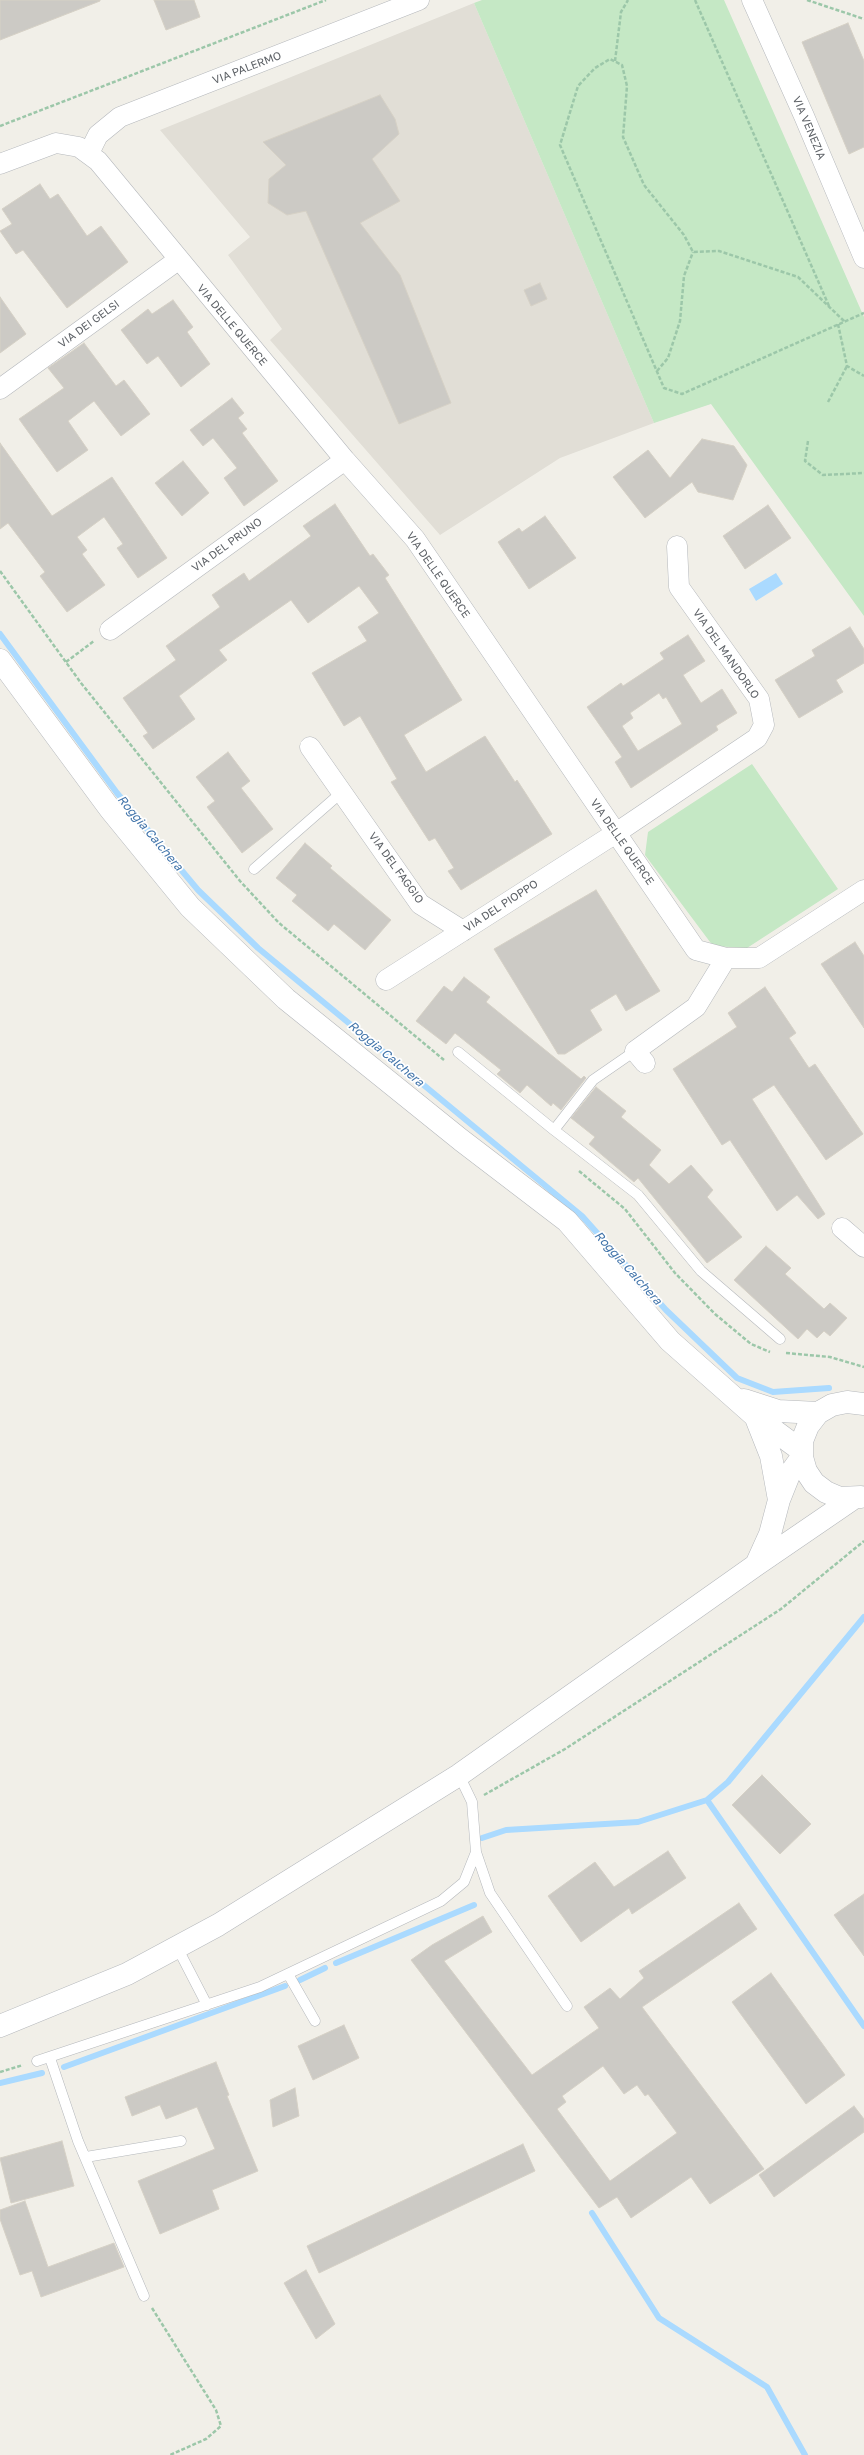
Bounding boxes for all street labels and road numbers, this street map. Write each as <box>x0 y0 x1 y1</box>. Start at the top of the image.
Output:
street label: VIA PALERMO <box>211 49 283 87</box>
street label: VIA VENEZIA <box>790 94 828 162</box>
street label: VIA DELLE QUERCE <box>194 282 270 368</box>
street label: VIA DEI GELSI <box>56 297 122 351</box>
street label: VIA DEL PRUNO <box>189 515 265 575</box>
street label: VIA DELLE QUERCE <box>403 529 473 621</box>
street label: VIA DEL MANDORLO <box>690 606 762 702</box>
street label: VIA DELLE QUERCE <box>587 796 657 888</box>
street label: VIA DEL FAGGIO <box>366 830 426 906</box>
street label: VIA DEL PIOPPO <box>461 877 541 935</box>

